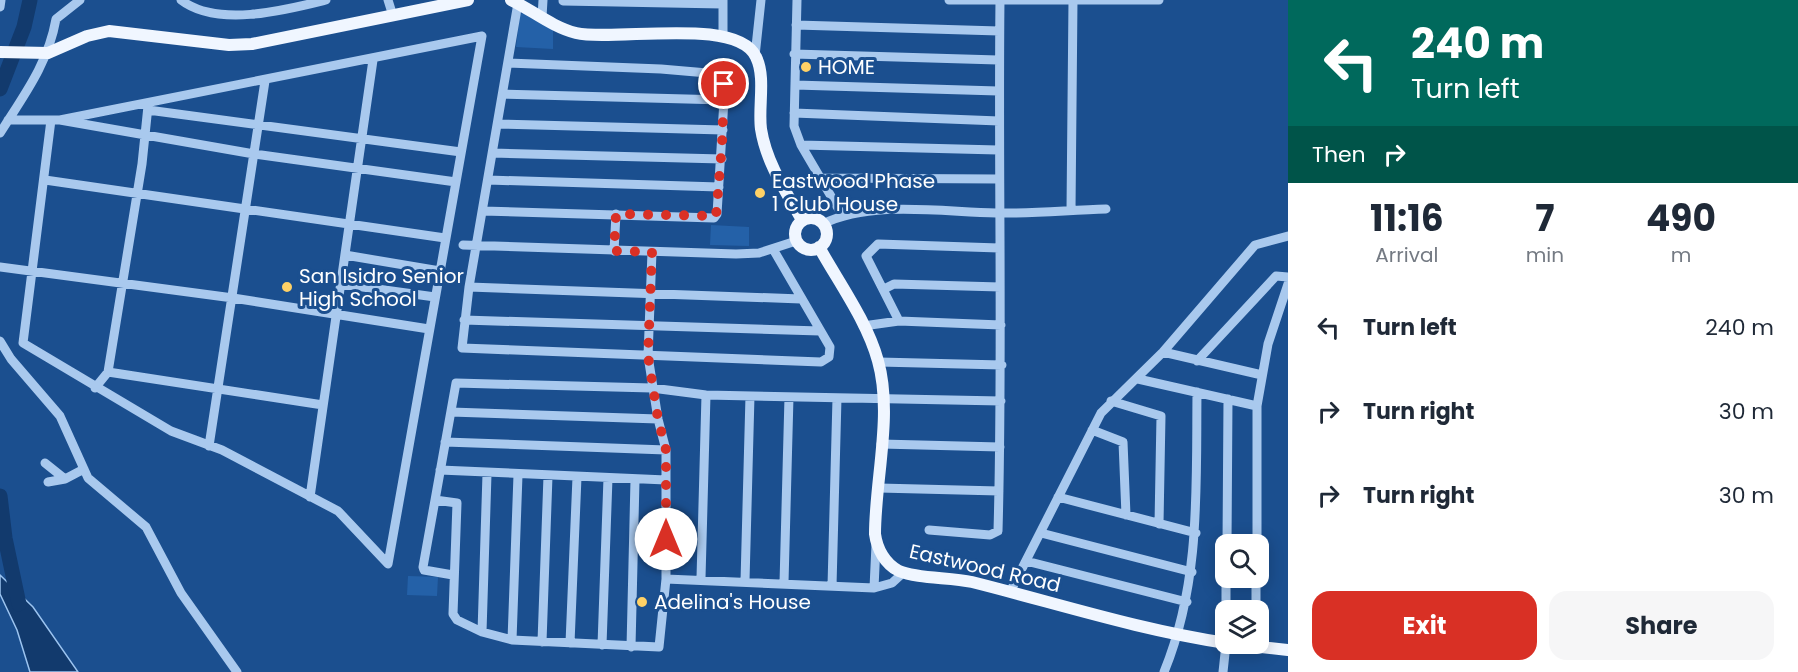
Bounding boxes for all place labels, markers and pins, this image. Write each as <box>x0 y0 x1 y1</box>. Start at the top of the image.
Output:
place label: HOME <box>818 53 875 81</box>
pin <box>698 58 749 109</box>
marker: HOME <box>799 60 813 74</box>
place label: Eastwood Phase 1 Club House <box>772 167 935 218</box>
marker: Eastwood Phase 1 Club House <box>753 186 767 200</box>
place label: San Isidro Senior High School <box>299 262 464 313</box>
marker: San Isidro Senior High School <box>280 280 294 294</box>
place label: Adelina's House <box>654 588 811 616</box>
marker: Adelina's House <box>635 595 649 609</box>

